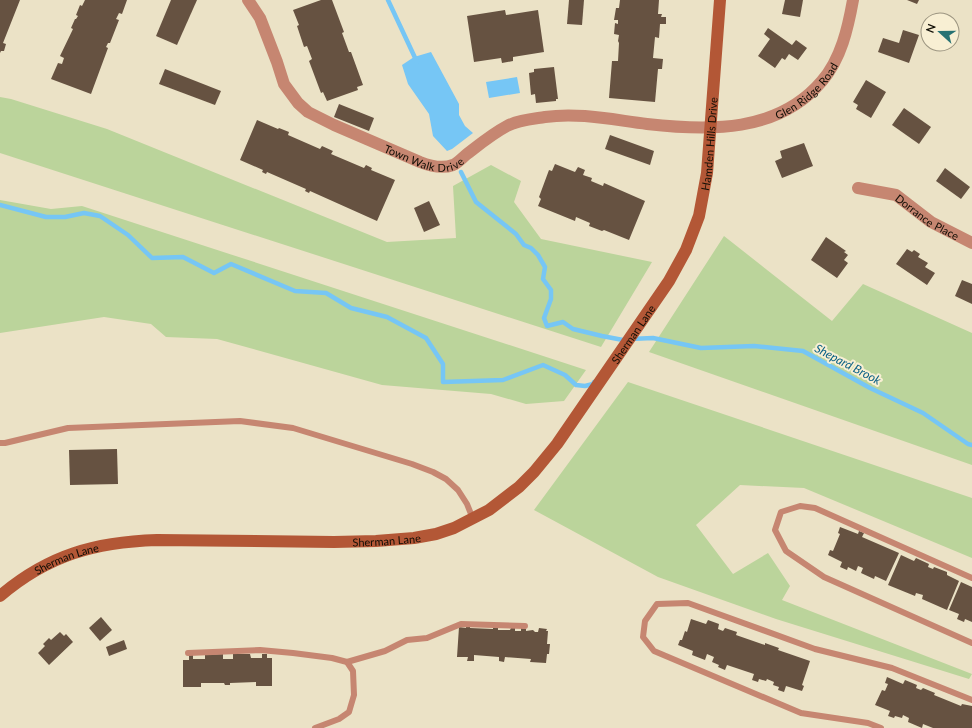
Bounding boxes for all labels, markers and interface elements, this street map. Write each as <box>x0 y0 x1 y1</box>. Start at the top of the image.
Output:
north arrow <box>920 12 960 52</box>
text: N <box>923 22 938 35</box>
street label: Glen Ridge Road <box>773 60 840 121</box>
street label: Hamden Hills Drive <box>697 96 719 191</box>
street label: Town Walk Drive <box>383 141 466 173</box>
street label: Dorrance Place <box>893 191 962 242</box>
street label: Sherman Lane <box>608 302 657 366</box>
water label: Shepard Brook <box>812 340 884 388</box>
street label: Sherman Lane <box>352 530 422 548</box>
street label: Sherman Lane <box>31 540 100 577</box>

